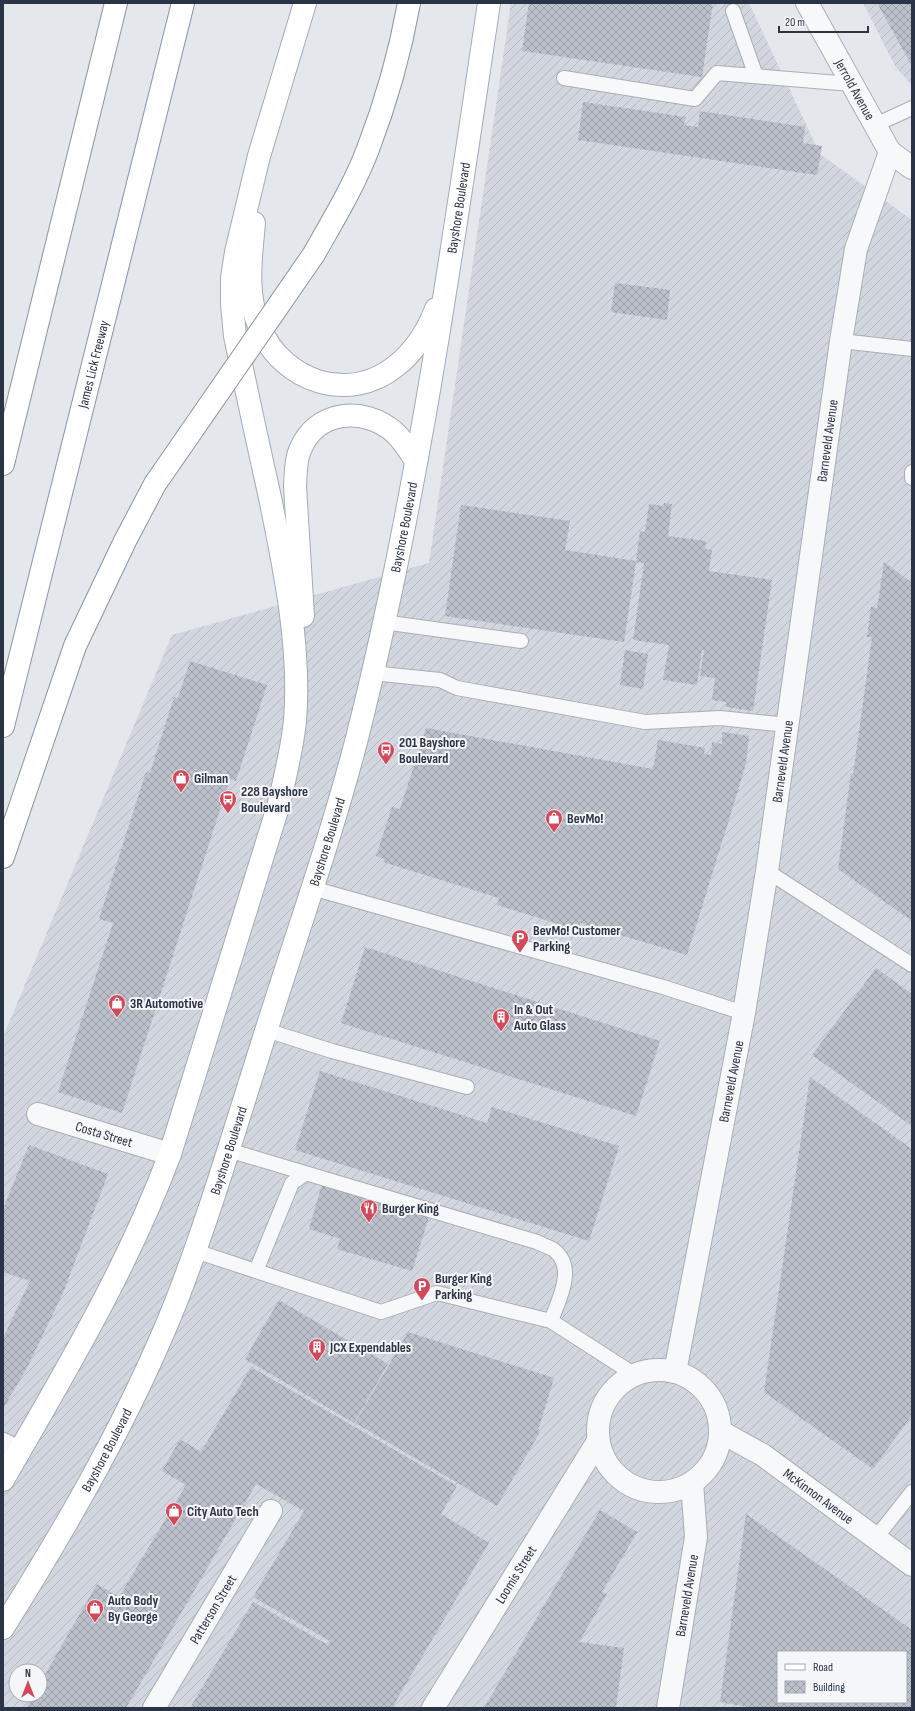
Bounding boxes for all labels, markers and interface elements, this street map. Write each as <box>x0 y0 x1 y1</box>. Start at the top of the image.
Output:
scale bar <box>779 8 868 34</box>
text: 20 m <box>785 15 805 30</box>
street label: Jerrold Avenue <box>831 55 879 123</box>
street label: Bayshore Boulevard <box>443 161 474 254</box>
street label: James Lick Freeway <box>74 318 112 411</box>
street label: Barneveld Avenue <box>813 398 841 483</box>
street label: Bayshore Boulevard <box>387 480 421 574</box>
street label: Barneveld Avenue <box>768 719 796 804</box>
place label: 201 Bayshore Boulevard <box>399 734 466 767</box>
bus stop icon: 201 Bayshore Boulevard <box>376 740 396 765</box>
shop icon: Gilman <box>171 768 191 793</box>
place label: Gilman <box>194 770 228 787</box>
place label: 228 Bayshore Boulevard <box>241 783 308 816</box>
bus stop icon: 228 Bayshore Boulevard <box>218 789 238 814</box>
street label: Bayshore Boulevard <box>305 795 349 888</box>
shop icon: BevMo! <box>544 808 564 833</box>
place label: BevMo! <box>567 810 604 827</box>
place label: BevMo! Customer Parking <box>533 922 621 955</box>
parking icon: BevMo! Customer Parking <box>510 928 530 953</box>
shop icon: 3R Automotive <box>107 993 127 1018</box>
place label: 3R Automotive <box>130 995 203 1012</box>
place label: In & Out Auto Glass <box>513 1001 566 1034</box>
building icon: In & Out Auto Glass <box>491 1007 511 1032</box>
street label: Barneveld Avenue <box>715 1039 747 1124</box>
street label: Bayshore Boulevard <box>206 1104 250 1197</box>
street label: Costa Street <box>73 1117 135 1151</box>
restaurant icon: Burger King <box>359 1198 379 1223</box>
place label: Burger King <box>382 1200 439 1217</box>
place label: Burger King Parking <box>435 1270 492 1303</box>
parking icon: Burger King Parking <box>412 1276 432 1301</box>
building icon: JCX Expendables <box>307 1337 327 1362</box>
place label: JCX Expendables <box>329 1339 411 1356</box>
street label: Bayshore Boulevard <box>77 1405 135 1495</box>
street label: McKinnon Avenue <box>780 1464 857 1528</box>
shop icon: City Auto Tech <box>164 1501 184 1526</box>
place label: City Auto Tech <box>187 1503 259 1520</box>
street label: Loomis Street <box>491 1542 540 1607</box>
street label: Barneveld Avenue <box>671 1553 702 1638</box>
street label: Patterson Street <box>186 1571 240 1647</box>
place label: Auto Body By George <box>107 1592 158 1625</box>
shop icon: Auto Body By George <box>85 1598 105 1623</box>
legend <box>777 1651 907 1703</box>
text: Road <box>813 1660 833 1675</box>
north arrow <box>8 1663 48 1703</box>
text: N <box>25 1667 31 1680</box>
text: Building <box>813 1680 845 1695</box>

